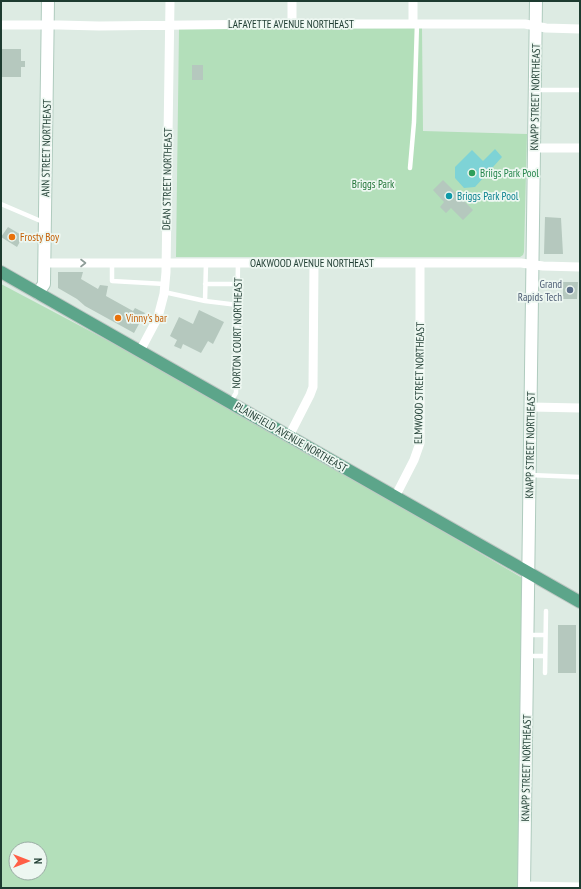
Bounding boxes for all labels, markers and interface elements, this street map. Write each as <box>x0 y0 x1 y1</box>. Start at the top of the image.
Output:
street label: LAFAYETTE AVENUE NORTHEAST <box>228 17 354 31</box>
street label: KNAPP STREET NORTHEAST <box>527 43 543 150</box>
street label: ANN STREET NORTHEAST <box>38 99 54 197</box>
street label: DEAN STREET NORTHEAST <box>159 128 175 230</box>
place label: Briigs Park Pool <box>480 166 539 180</box>
marker: Briigs Park Pool <box>467 168 477 178</box>
park label: Briggs Park <box>352 177 395 191</box>
place label: Briggs Park Pool <box>457 189 519 203</box>
marker: Briggs Park Pool <box>444 191 454 201</box>
place label: Frosty Boy <box>20 230 60 244</box>
marker: Frosty Boy <box>7 232 17 242</box>
street label: OAKWOOD AVENUE NORTHEAST <box>250 256 374 270</box>
one-way arrow <box>80 259 86 267</box>
street label: NORTON COURT NORTHEAST <box>229 277 245 389</box>
place label: Grand Rapids Tech <box>518 277 562 304</box>
marker: Grand Rapids Tech <box>565 285 575 295</box>
place label: Vinny's bar <box>125 311 167 325</box>
marker: Vinny's bar <box>113 313 123 323</box>
street label: ELMWOOD STREET NORTHEAST <box>411 322 427 444</box>
street label: KNAPP STREET NORTHEAST <box>522 391 538 498</box>
street label: PLAINFIELD AVENUE NORTHEAST <box>232 399 350 475</box>
street label: KNAPP STREET NORTHEAST <box>518 714 534 821</box>
north arrow <box>8 841 48 881</box>
text: N <box>31 858 45 864</box>

